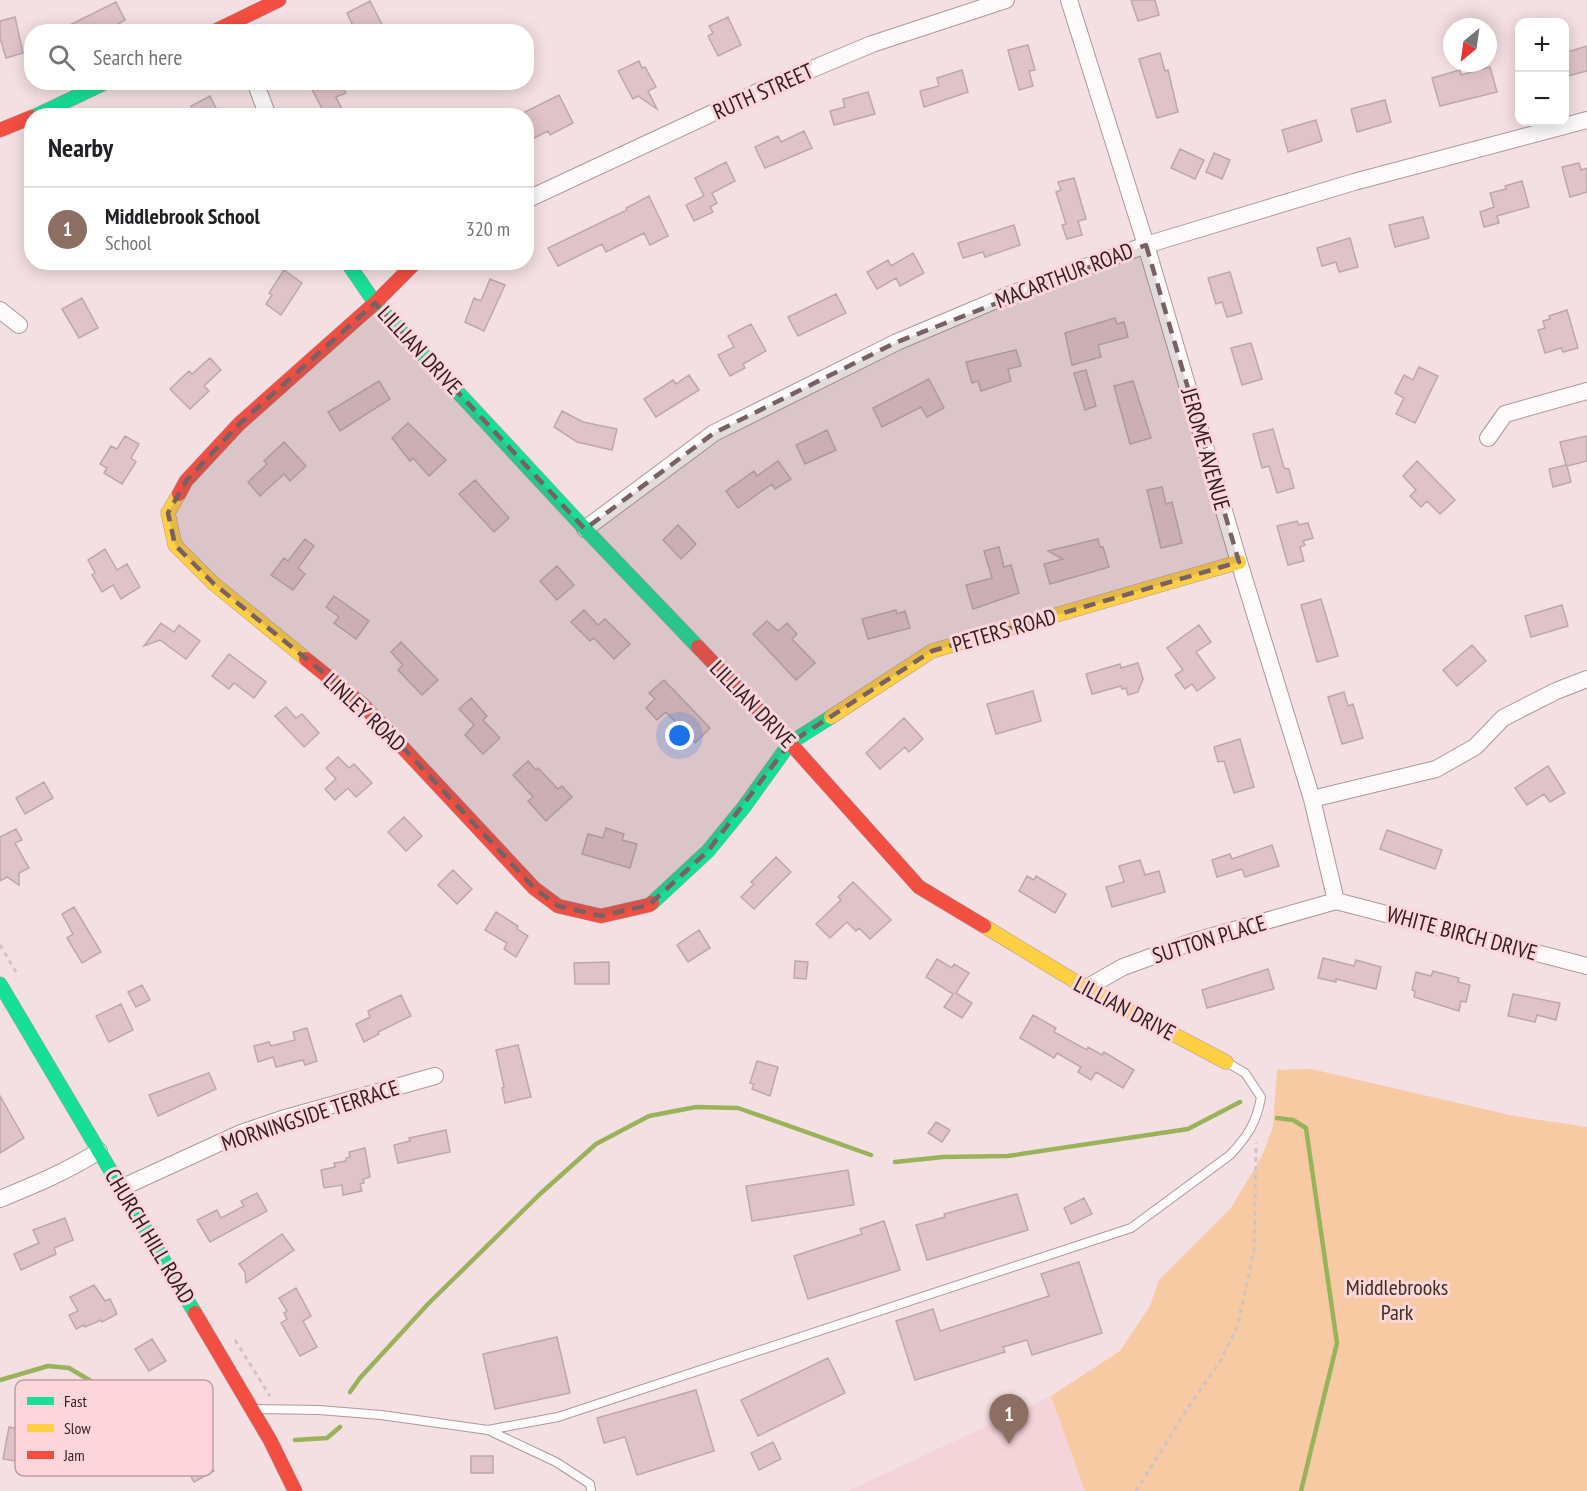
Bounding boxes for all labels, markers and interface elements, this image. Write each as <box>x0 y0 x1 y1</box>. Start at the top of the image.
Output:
north arrow <box>1443 18 1497 72</box>
map controls <box>1515 18 1569 126</box>
button: + <box>1515 18 1569 72</box>
search box <box>24 24 534 90</box>
icon: search <box>45 41 78 74</box>
text: Search here <box>93 43 182 71</box>
street label: RUTH STREET <box>709 56 818 126</box>
button: − <box>1515 72 1569 126</box>
text: Nearby <box>48 131 113 164</box>
text: Middlebrook School <box>105 202 260 230</box>
text: 1 <box>63 216 72 242</box>
text: 320 m <box>466 216 510 242</box>
text: School <box>105 230 151 256</box>
street label: MACARTHUR ROAD <box>991 236 1137 314</box>
street label: LILLIAN DRIVE <box>372 300 468 400</box>
street label: JEROME AVENUE <box>1175 384 1237 514</box>
street label: PETERS ROAD <box>949 602 1059 658</box>
street label: LILLIAN DRIVE <box>704 654 802 754</box>
street label: LINLEY ROAD <box>318 667 412 757</box>
your location <box>665 721 694 750</box>
street label: WHITE BIRCH DRIVE <box>1384 899 1540 967</box>
street label: SUTTON PLACE <box>1149 908 1269 970</box>
street label: LILLIAN DRIVE <box>1069 969 1181 1047</box>
street label: MORNINGSIDE TERRACE <box>218 1073 402 1157</box>
street label: CHURCH HILL ROAD <box>99 1163 201 1309</box>
park label: Middlebrooks Park <box>1346 1273 1448 1326</box>
legend <box>15 1380 213 1476</box>
text: Fast <box>64 1391 87 1411</box>
pin: 1 <box>990 1394 1028 1444</box>
text: Slow <box>64 1418 91 1438</box>
text: Jam <box>63 1445 85 1465</box>

